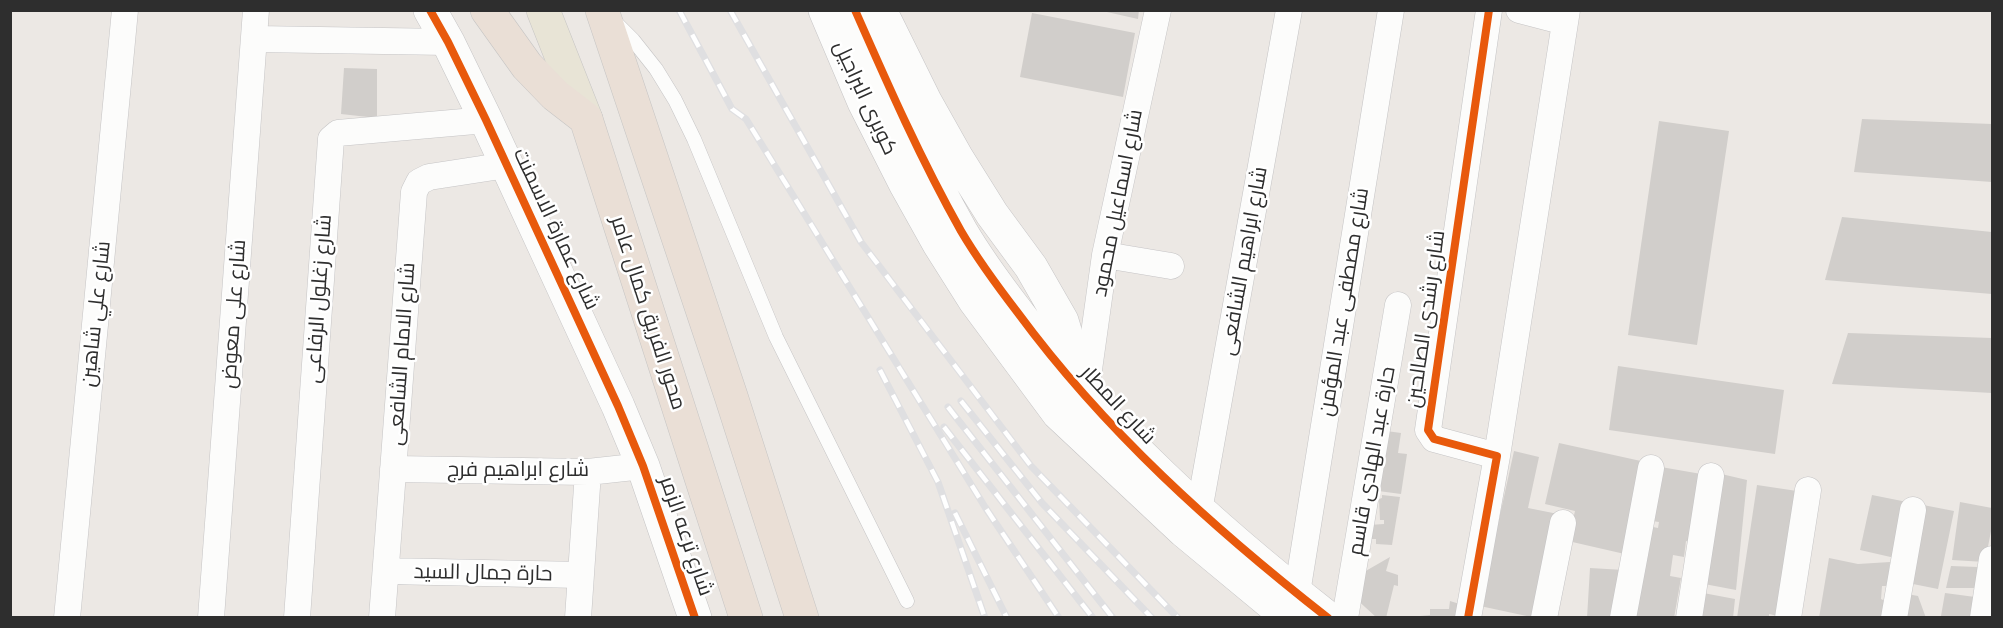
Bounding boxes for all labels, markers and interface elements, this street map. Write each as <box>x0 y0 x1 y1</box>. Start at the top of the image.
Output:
street label: كوبرى البراجيل <box>828 37 902 159</box>
street label: شارع اسماعيل محمود <box>1087 107 1149 299</box>
street label: شارع عمارة الاسمنت <box>507 144 605 314</box>
street label: شارع ابراهيم الشافعى <box>1215 165 1273 357</box>
street label: شارع مصطفى عبد المؤمن <box>1313 186 1375 418</box>
street label: محور الفريق كمال عامر <box>605 213 691 413</box>
street label: شارع زغلول الرفاعى <box>301 214 337 384</box>
street label: شارع رشدى الصالحين <box>1401 229 1451 409</box>
street label: شارع على معوض <box>216 239 252 389</box>
street label: شارع علي شاهين <box>76 240 116 388</box>
street label: شارع الامام الشافعى <box>383 262 421 446</box>
street label: شارع المطار <box>1075 360 1161 450</box>
street label: حارة عبد الهادى قاسم <box>1343 364 1401 558</box>
street label: شارع ابراهيم فرج <box>447 457 589 483</box>
street label: شارع ترعه الزمر <box>654 473 718 599</box>
street label: حارة جمال السيد <box>413 559 553 587</box>

